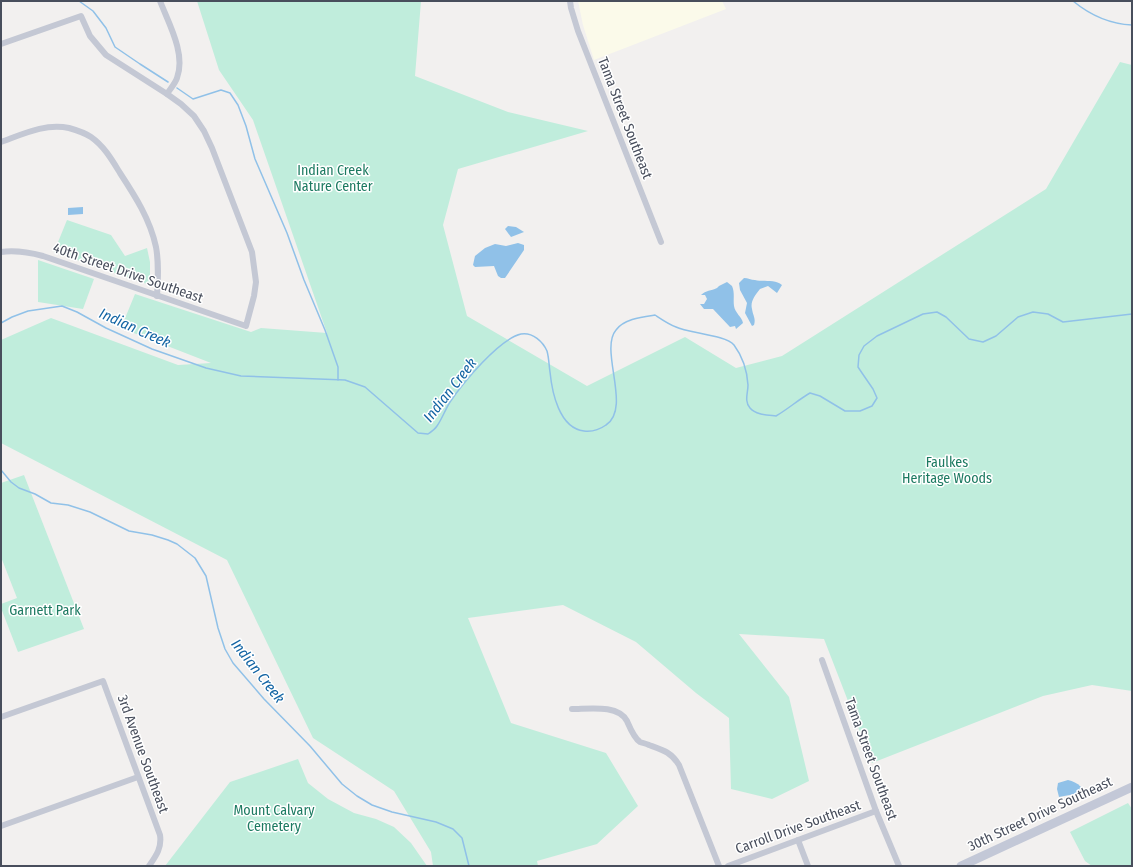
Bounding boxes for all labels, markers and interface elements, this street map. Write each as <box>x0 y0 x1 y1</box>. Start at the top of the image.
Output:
street label: Tama Street Southeast <box>594 55 656 182</box>
park label: Indian Creek Nature Center <box>293 162 373 195</box>
street label: 40th Street Drive Southeast <box>51 239 206 307</box>
water label: Indian Creek <box>96 304 174 352</box>
water label: Indian Creek <box>419 354 481 426</box>
park label: Faulkes Heritage Woods <box>902 454 992 487</box>
park label: Garnett Park <box>9 602 81 619</box>
water label: Indian Creek <box>227 635 289 707</box>
street label: 3rd Avenue Southeast <box>114 693 172 816</box>
street label: Tama Street Southeast <box>841 695 901 823</box>
street label: 30th Street Drive Southeast <box>965 773 1115 855</box>
street label: Carroll Drive Southeast <box>733 796 863 858</box>
park label: Mount Calvary Cemetery <box>233 802 315 835</box>

